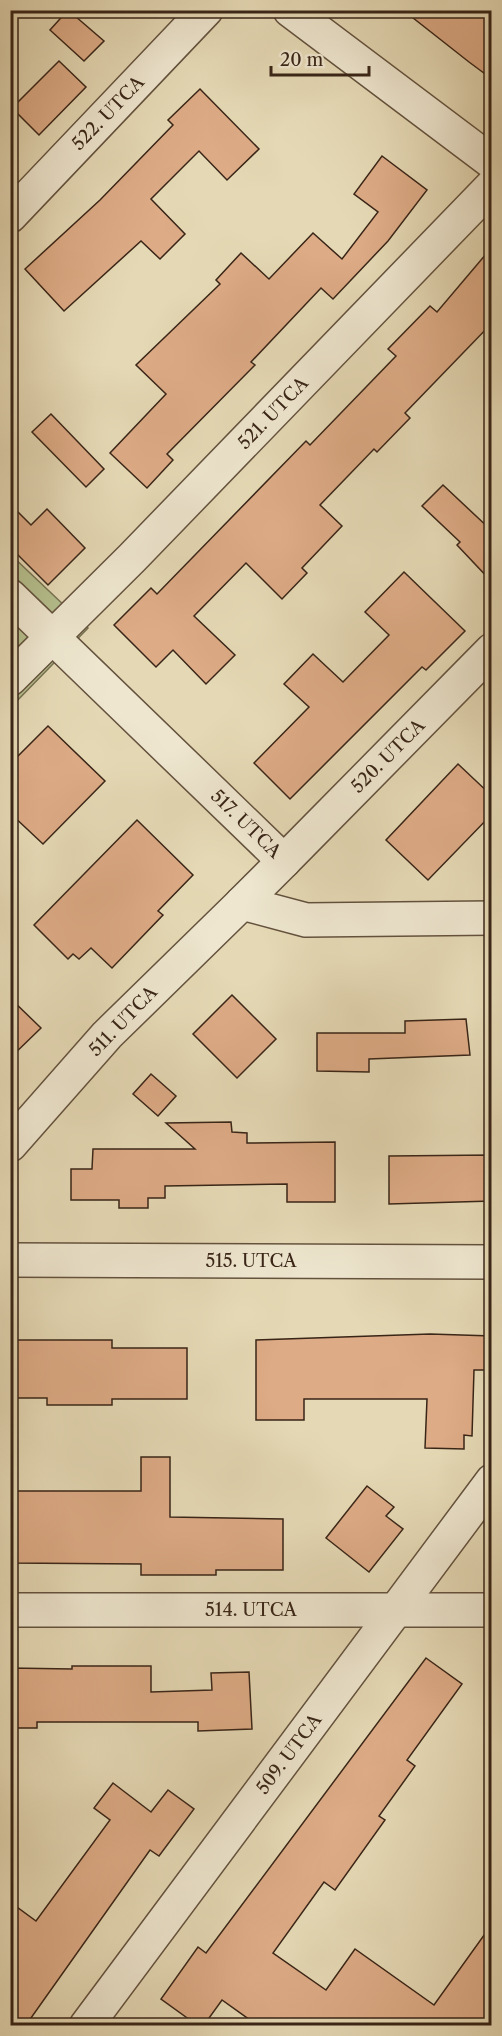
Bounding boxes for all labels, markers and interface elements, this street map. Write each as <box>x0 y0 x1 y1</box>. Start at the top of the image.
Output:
scale bar <box>271 39 368 77</box>
text: 20 m <box>280 49 324 71</box>
street label: 522. UTCA <box>67 71 149 155</box>
street label: 521. UTCA <box>233 372 313 454</box>
street label: 520. UTCA <box>347 714 430 797</box>
street label: 517. UTCA <box>206 785 286 863</box>
street label: 511. UTCA <box>84 981 162 1061</box>
street label: 515. UTCA <box>205 1250 297 1272</box>
street label: 514. UTCA <box>205 1599 298 1621</box>
street label: 509. UTCA <box>252 1709 327 1799</box>

